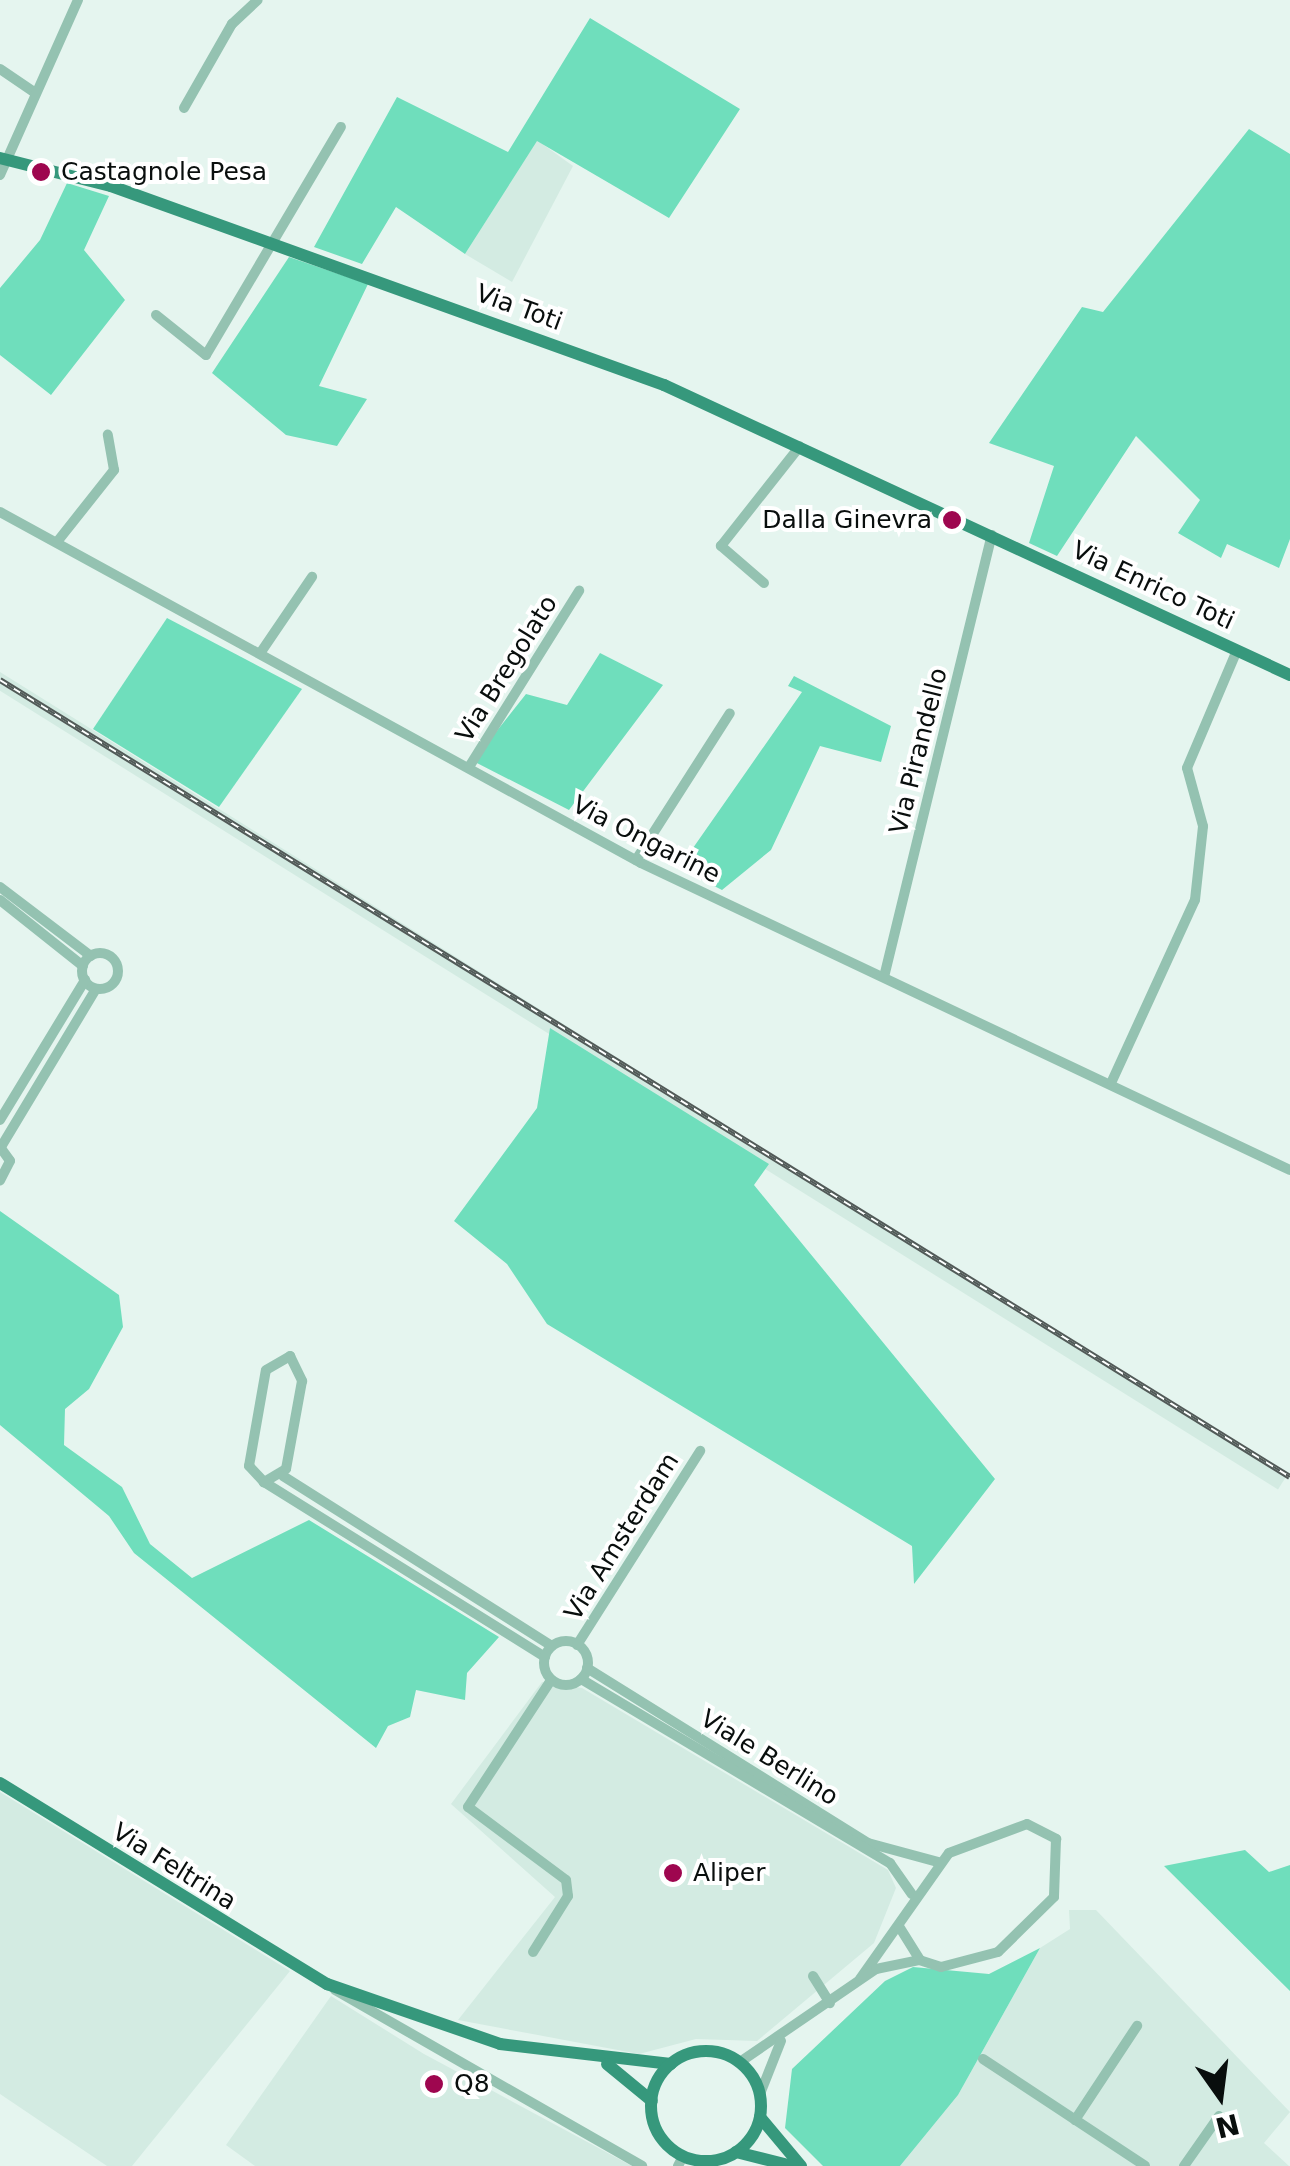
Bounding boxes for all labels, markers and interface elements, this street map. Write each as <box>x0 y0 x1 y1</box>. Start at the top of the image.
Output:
place label: Castagnole Pesa <box>61 157 267 187</box>
marker: Castagnole Pesa <box>30 161 52 183</box>
street label: Via Toti <box>472 279 566 337</box>
place label: Dalla Ginevra <box>762 505 932 535</box>
marker: Dalla Ginevra <box>941 509 963 531</box>
street label: Via Enrico Toti <box>1067 535 1239 637</box>
street label: Via Bregolato <box>450 590 564 748</box>
street label: Via Pirandello <box>884 665 954 837</box>
street label: Via Ongarine <box>567 790 725 890</box>
street label: Via Amsterdam <box>558 1448 686 1626</box>
street label: Viale Berlino <box>695 1704 843 1812</box>
street label: Via Feltrina <box>107 1817 241 1917</box>
place label: Aliper <box>693 1858 766 1888</box>
marker: Aliper <box>662 1862 684 1884</box>
north arrow <box>1170 2046 1270 2146</box>
place label: Q8 <box>454 2069 490 2099</box>
marker: Q8 <box>423 2073 445 2095</box>
text: N <box>1212 2107 1243 2144</box>

